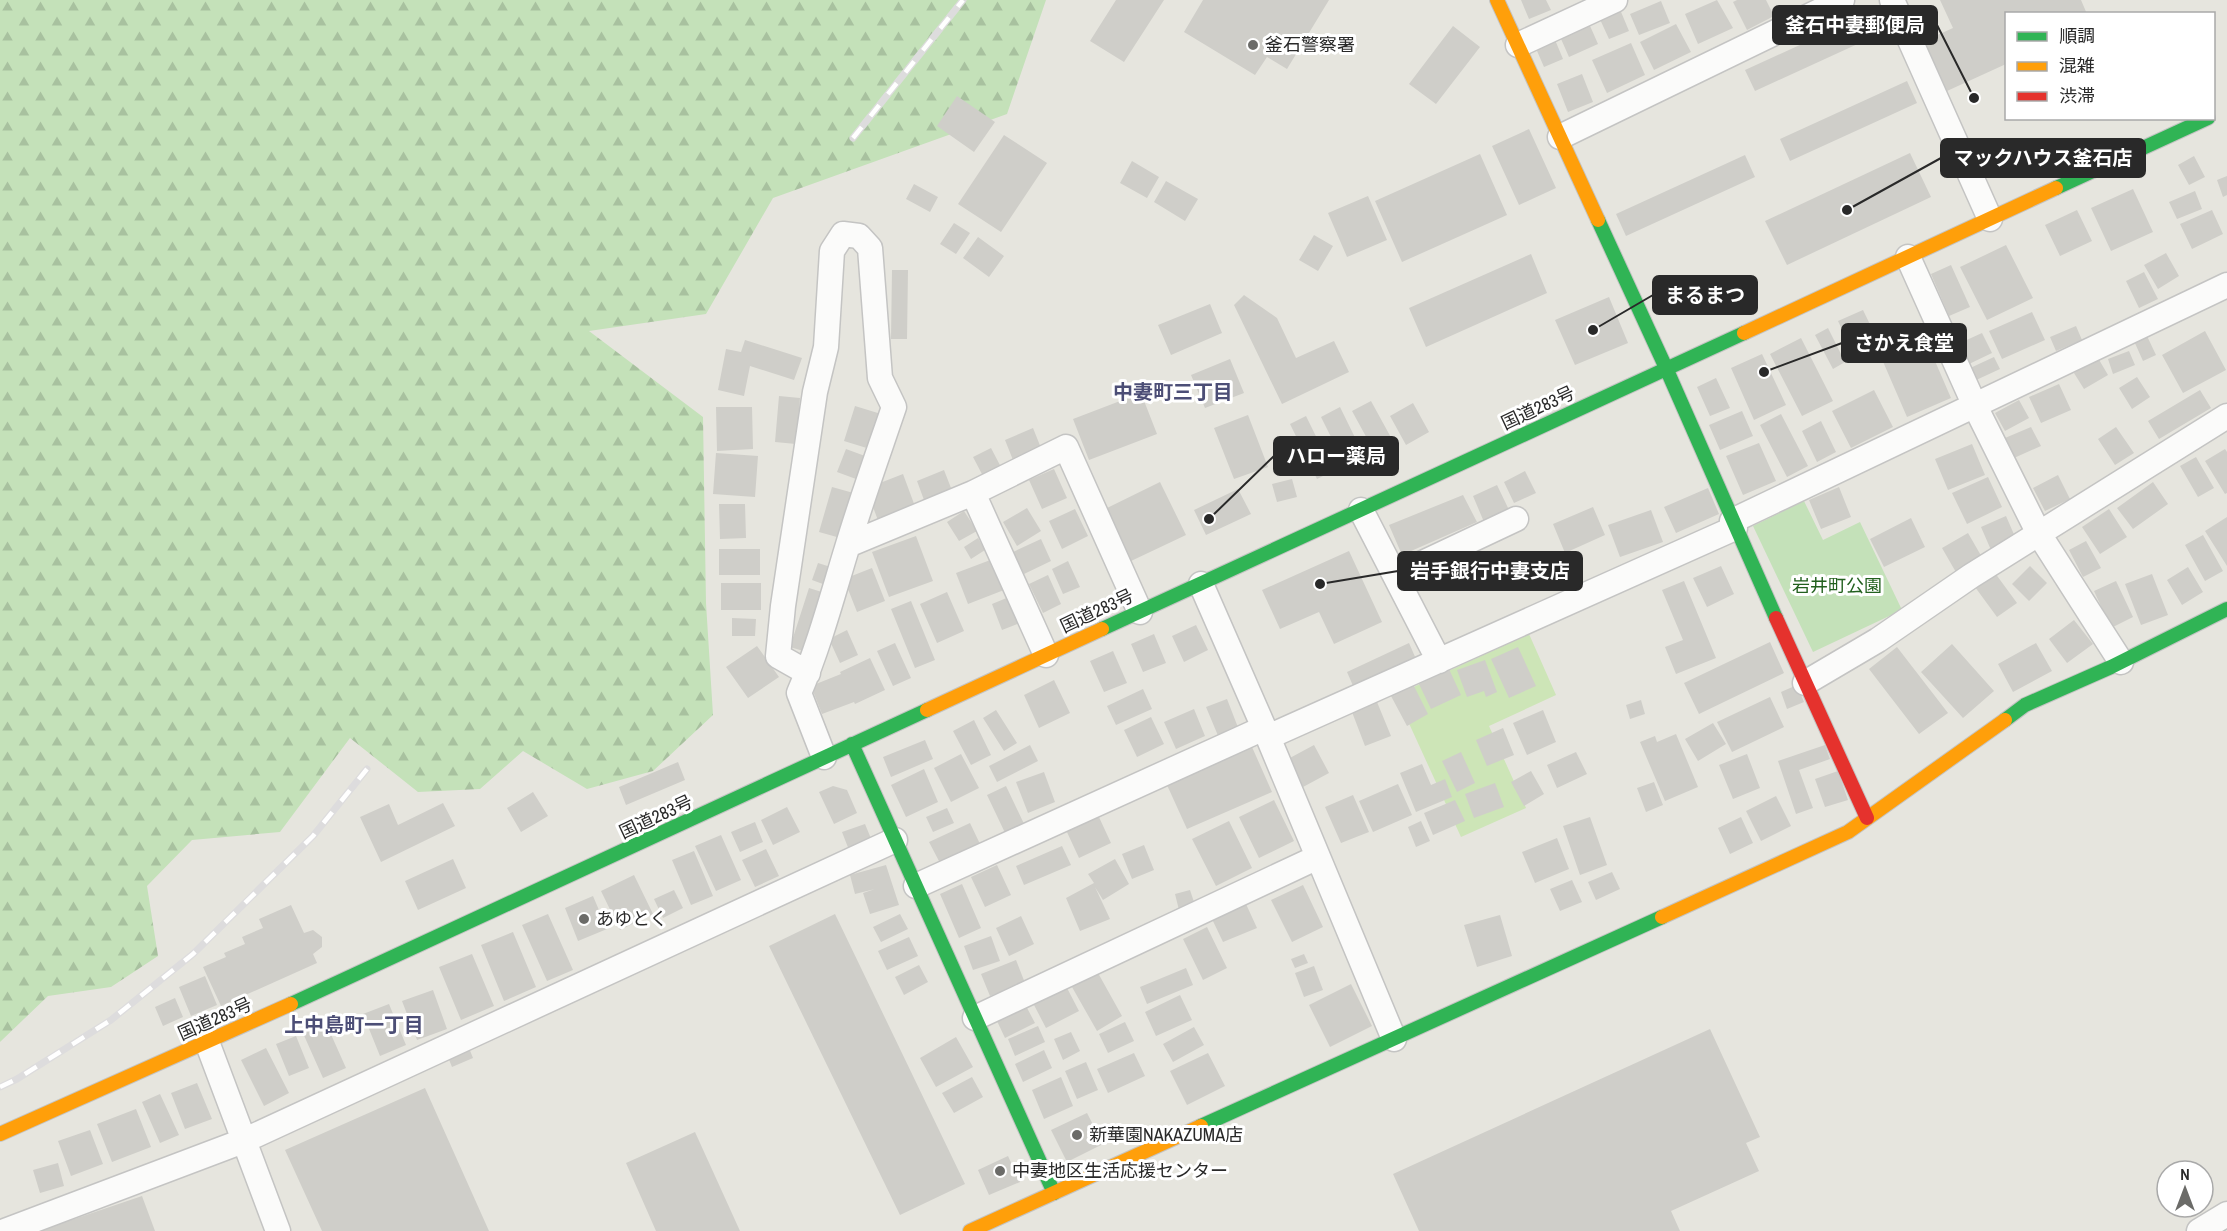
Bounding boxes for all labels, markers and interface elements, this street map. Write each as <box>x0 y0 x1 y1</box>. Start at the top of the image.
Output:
callout: 釜石中妻郵便局 <box>1773 6 1937 44</box>
text: 釜石中妻郵便局 <box>1785 11 1925 38</box>
legend <box>2005 12 2215 120</box>
text: 順調 <box>2059 23 2095 48</box>
place label: 釜石警察署 <box>1265 32 1355 57</box>
marker: 釜石警察署 <box>1246 38 1260 52</box>
text: 混雑 <box>2059 53 2095 78</box>
text: 渋滞 <box>2059 83 2095 108</box>
callout: マックハウス釜石店 <box>1941 139 2145 177</box>
text: マックハウス釜石店 <box>1954 144 2133 171</box>
callout: まるまつ <box>1653 276 1757 314</box>
text: まるまつ <box>1665 281 1745 308</box>
callout: さかえ食堂 <box>1842 324 1966 362</box>
text: さかえ食堂 <box>1854 329 1954 356</box>
district label: 中妻町三丁目 <box>1113 378 1233 405</box>
street label: 国道283号 <box>1497 380 1579 435</box>
callout: ハロー薬局 <box>1274 437 1398 475</box>
text: ハロー薬局 <box>1286 442 1386 469</box>
callout: 岩手銀行中妻支店 <box>1398 552 1582 590</box>
text: 岩手銀行中妻支店 <box>1410 557 1570 584</box>
park label: 岩井町公園 <box>1792 573 1882 598</box>
street label: 国道283号 <box>1056 583 1138 638</box>
street label: 国道283号 <box>615 789 697 844</box>
place label: あゆとく <box>596 906 667 931</box>
marker: あゆとく <box>577 912 591 926</box>
street label: 国道283号 <box>174 991 256 1046</box>
district label: 上中島町一丁目 <box>284 1011 424 1038</box>
place label: 新華園NAKAZUMA店 <box>1089 1122 1243 1147</box>
marker: 新華園NAKAZUMA店 <box>1070 1128 1084 1142</box>
place label: 中妻地区生活応援センター <box>1012 1158 1228 1183</box>
north arrow <box>2155 1159 2215 1219</box>
text: N <box>2180 1163 2190 1185</box>
marker: 中妻地区生活応援センター <box>993 1164 1007 1178</box>

